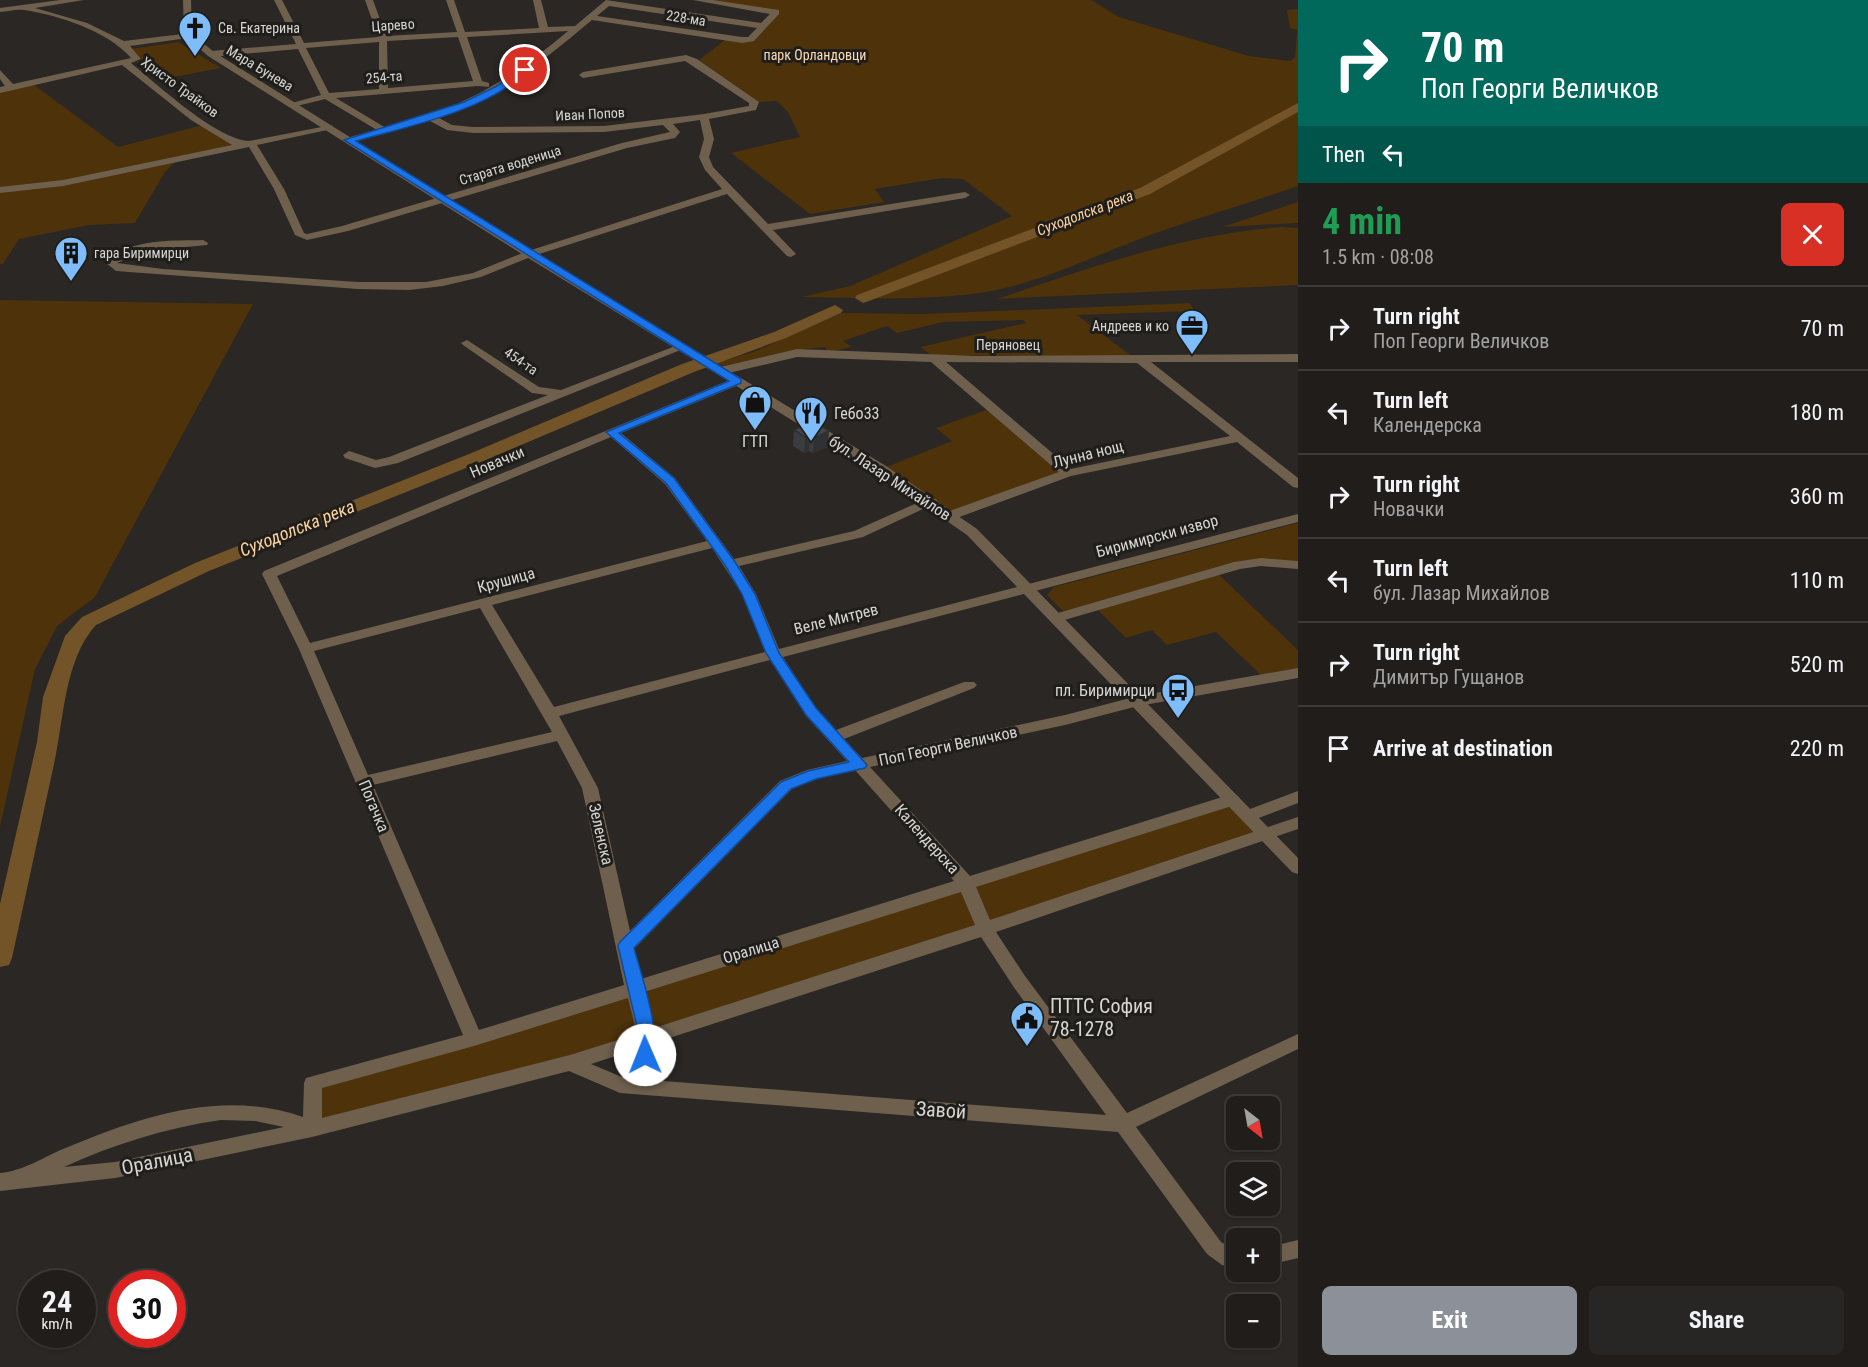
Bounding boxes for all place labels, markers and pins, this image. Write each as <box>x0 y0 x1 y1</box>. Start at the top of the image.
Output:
church icon: Св. Екатерина <box>177 10 213 57</box>
place label: Св. Екатерина <box>218 20 300 36</box>
pin <box>499 44 550 95</box>
building icon: гара Биримирци <box>53 235 89 282</box>
place label: гара Биримирци <box>94 245 189 261</box>
office icon: Андреев и ко <box>1174 308 1210 355</box>
place label: Андреев и ко <box>1092 318 1169 334</box>
shop icon: ГТП <box>737 384 773 431</box>
restaurant icon: Гебо33 <box>793 395 829 442</box>
place label: Гебо33 <box>834 404 879 423</box>
place label: ГТП <box>742 432 768 451</box>
bus stop icon: пл. Биримирци <box>1160 672 1196 719</box>
place label: пл. Биримирци <box>1055 681 1155 700</box>
place label: ПТТС София 78-1278 <box>1050 994 1153 1041</box>
public building icon: ПТТС София 78-1278 <box>1009 1000 1045 1047</box>

